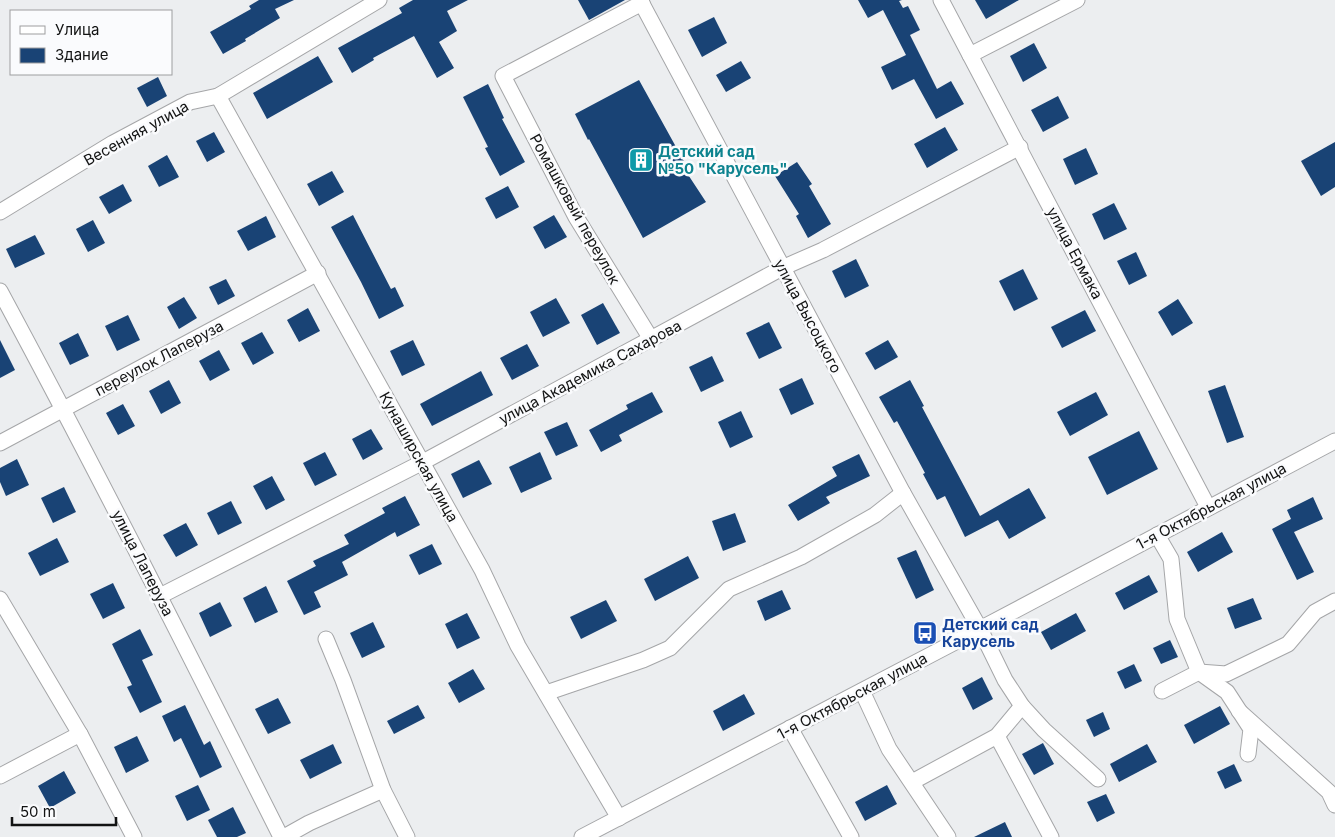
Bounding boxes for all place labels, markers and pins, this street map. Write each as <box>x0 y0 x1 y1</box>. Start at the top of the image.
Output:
place label: Детский сад №50 "Карусель" <box>658 142 787 178</box>
building icon: Детский сад №50 "Карусель" <box>628 147 654 173</box>
place label: Детский сад Карусель <box>942 615 1039 651</box>
bus stop icon: Детский сад Карусель <box>912 620 938 646</box>

